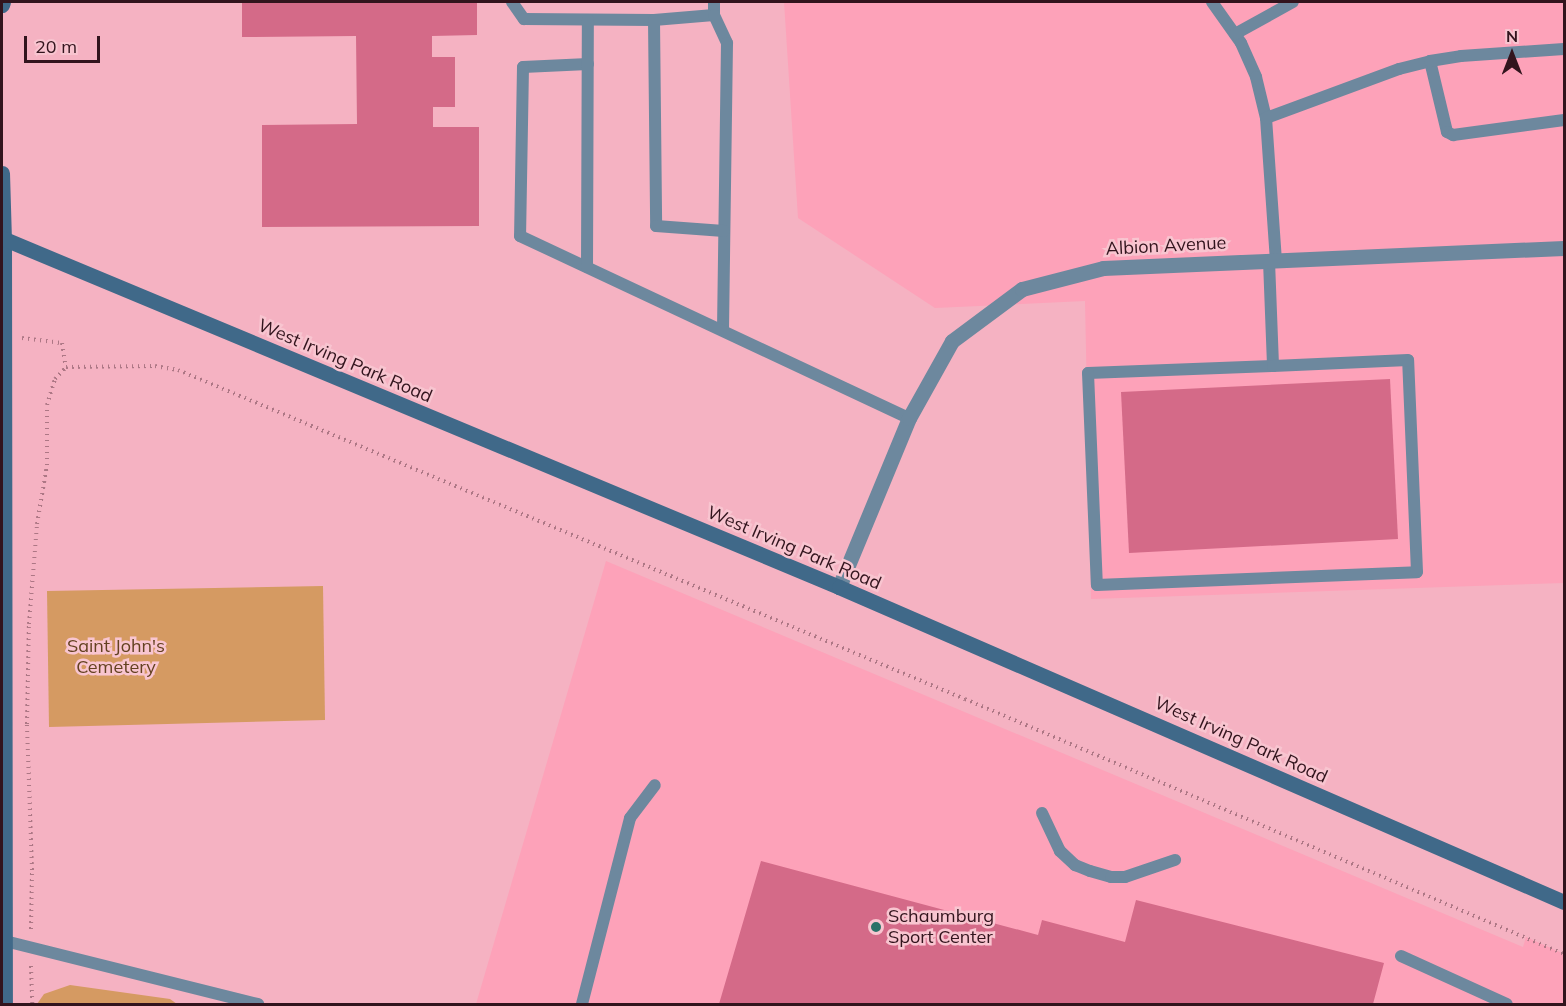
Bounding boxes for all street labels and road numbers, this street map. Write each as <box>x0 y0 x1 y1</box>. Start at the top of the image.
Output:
street label: Albion Avenue <box>1105 232 1227 260</box>
street label: West Irving Park Road <box>255 315 435 407</box>
street label: West Irving Park Road <box>704 502 884 594</box>
street label: West Irving Park Road <box>1151 692 1331 788</box>

